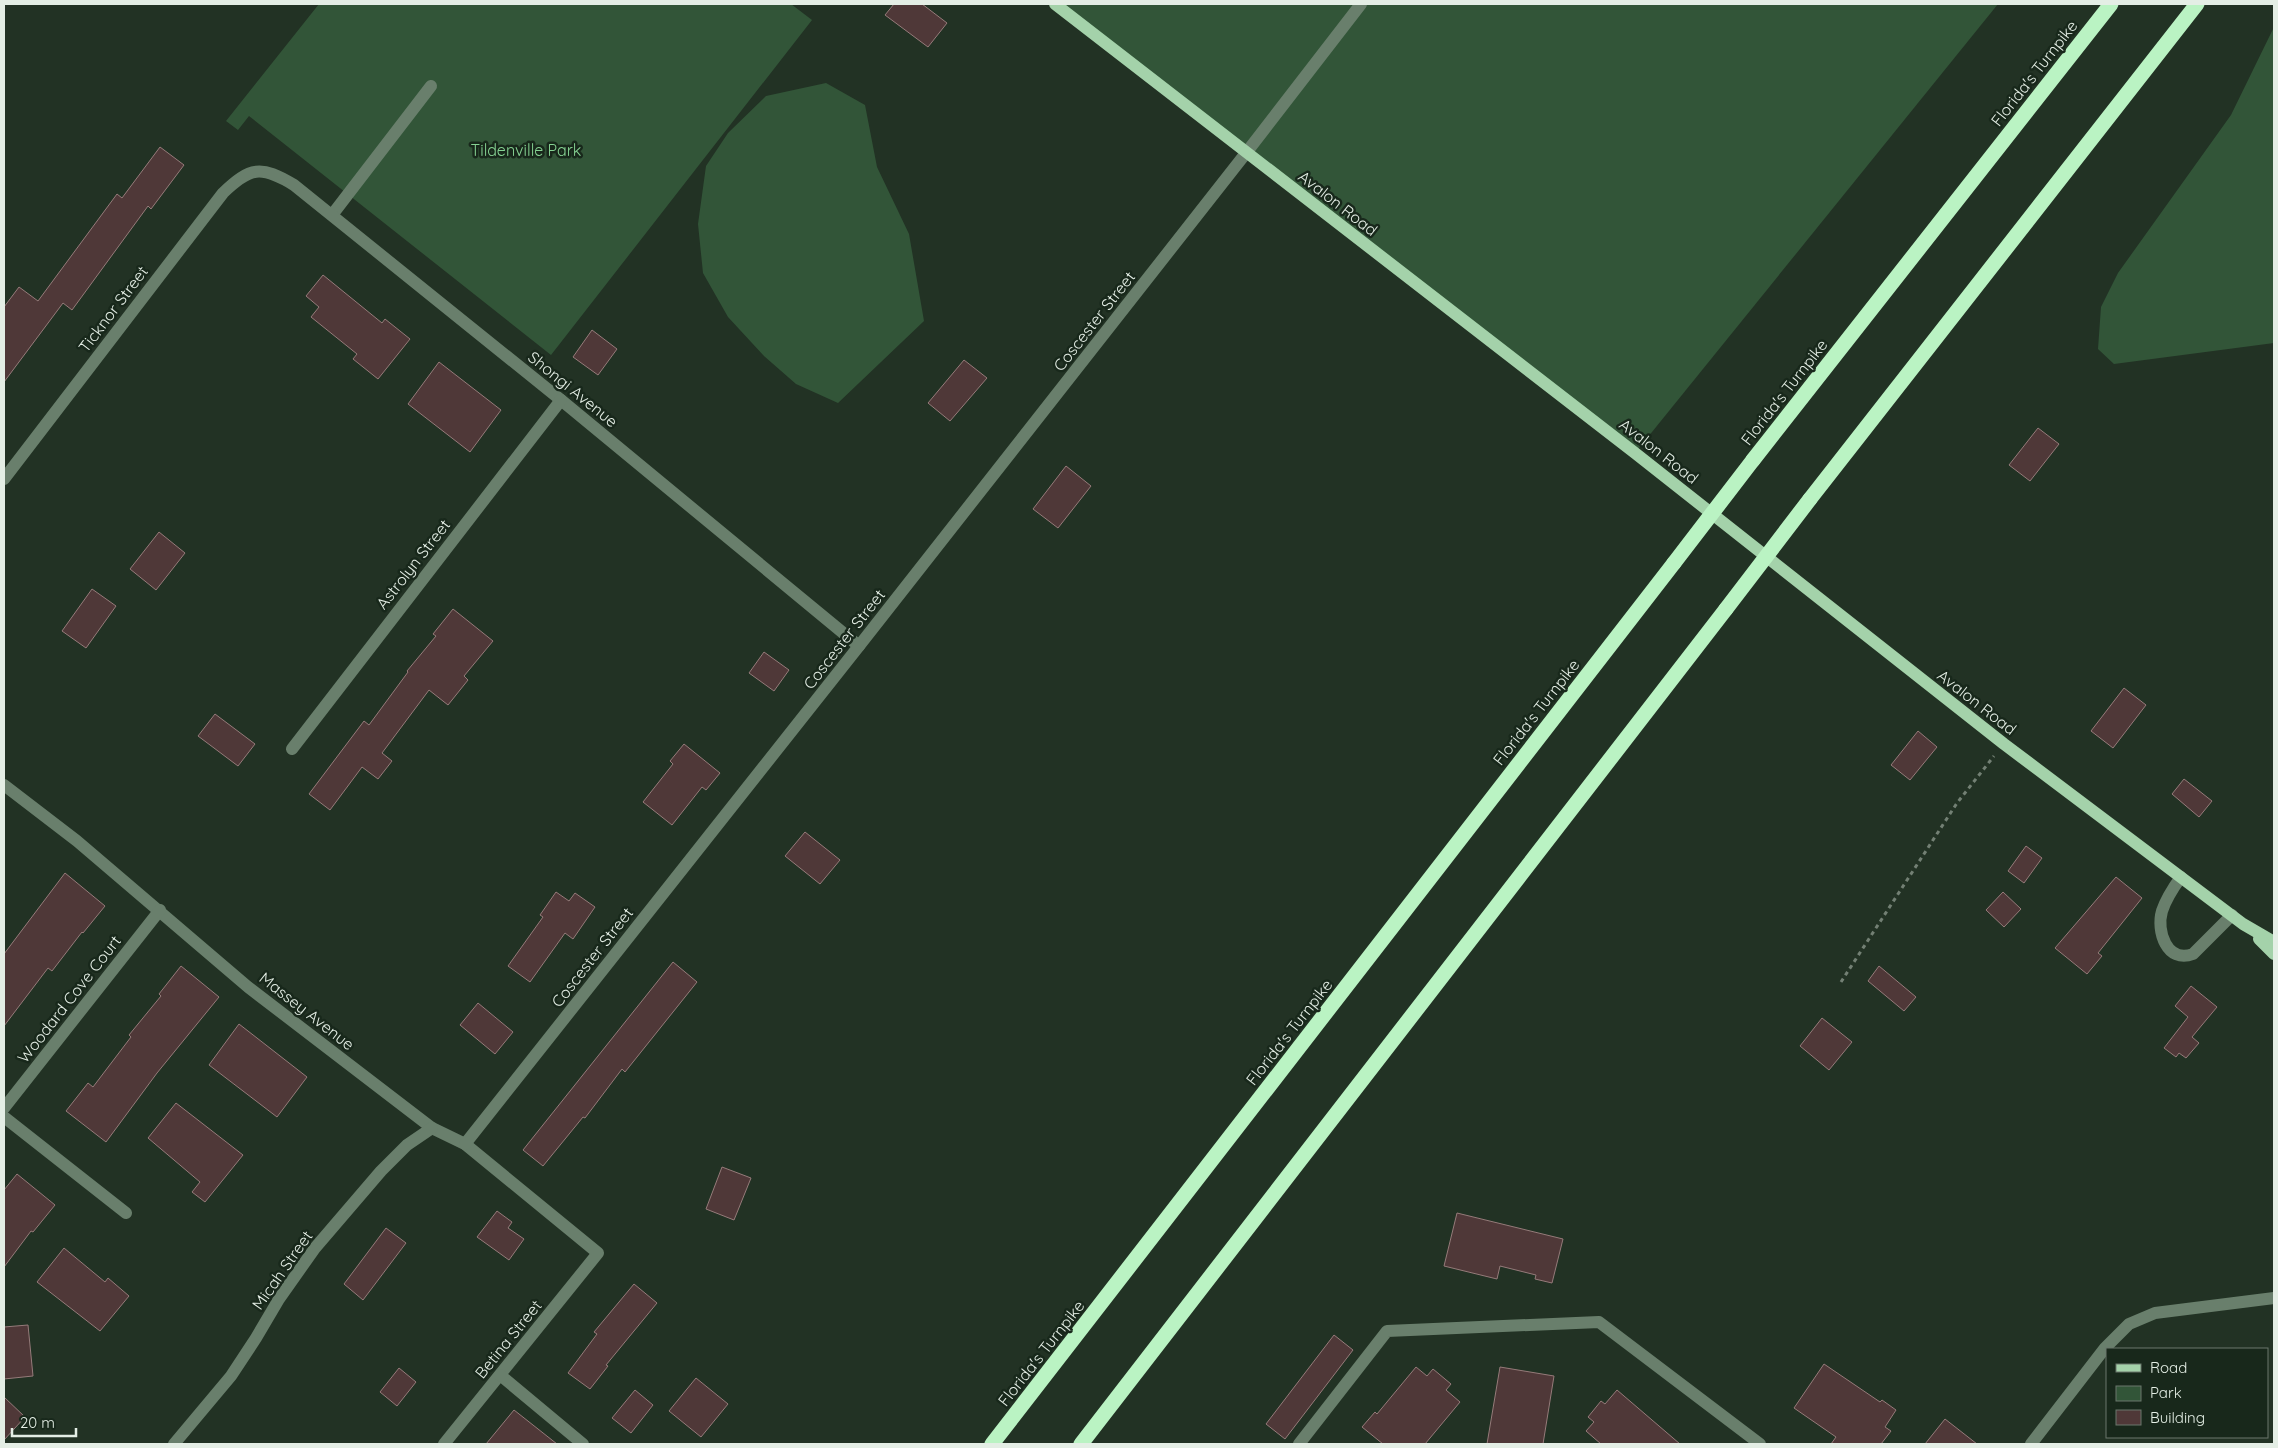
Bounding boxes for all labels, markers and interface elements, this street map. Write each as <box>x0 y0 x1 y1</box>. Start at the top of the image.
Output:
street label: Florida's Turnpike <box>1986 16 2082 130</box>
park label: Tildenville Park <box>471 140 581 160</box>
street label: Avalon Road <box>1295 166 1381 240</box>
street label: Ticknor Street <box>74 262 152 356</box>
street label: Coscester Street <box>1049 267 1139 375</box>
street label: Florida's Turnpike <box>1736 335 1832 449</box>
street label: Shongi Avenue <box>524 347 622 431</box>
street label: Avalon Road <box>1616 414 1702 488</box>
street label: Astrolyn Street <box>372 515 454 613</box>
street label: Coscester Street <box>799 585 889 693</box>
street label: Florida's Turnpike <box>1488 655 1584 769</box>
street label: Avalon Road <box>1934 665 2020 739</box>
street label: Coscester Street <box>547 903 637 1011</box>
street label: Woodard Cove Court <box>13 931 125 1067</box>
street label: Massey Avenue <box>256 968 358 1054</box>
street label: Florida's Turnpike <box>1241 975 1337 1089</box>
street label: Micah Street <box>247 1227 317 1313</box>
street label: Betina Street <box>470 1296 546 1382</box>
street label: Florida's Turnpike <box>993 1296 1089 1410</box>
legend <box>2106 1348 2268 1438</box>
text: Road <box>2150 1358 2187 1377</box>
text: Park <box>2150 1383 2182 1402</box>
scale bar <box>12 1406 76 1438</box>
text: Building <box>2150 1408 2205 1427</box>
text: 20 m <box>20 1413 55 1432</box>

